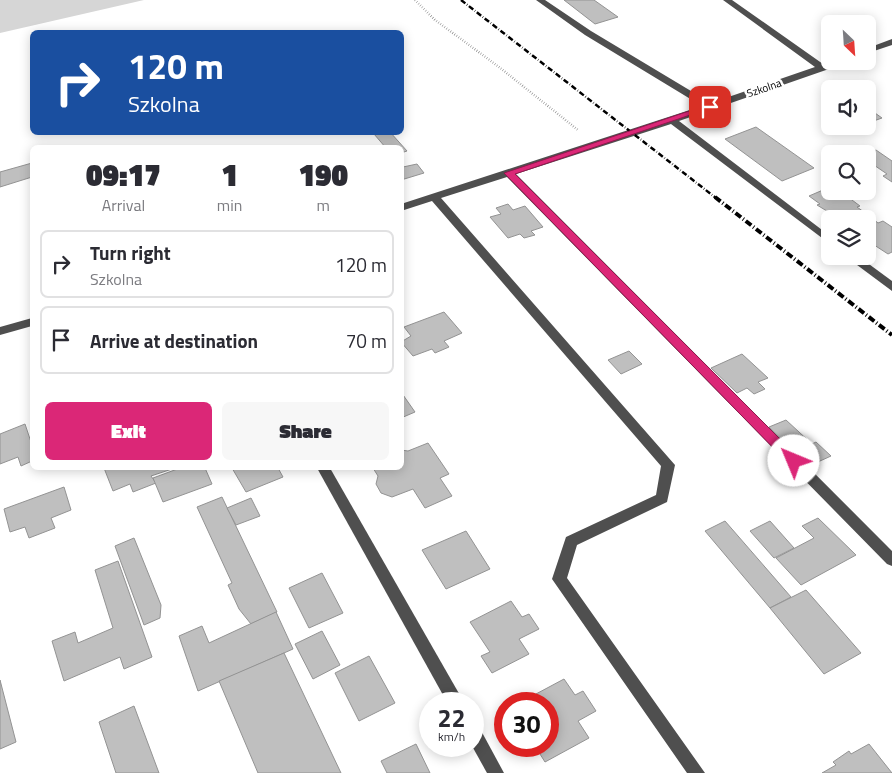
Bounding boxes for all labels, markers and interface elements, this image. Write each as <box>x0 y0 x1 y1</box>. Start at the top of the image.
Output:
north arrow <box>821 15 876 70</box>
map controls <box>821 15 876 265</box>
text: 120 m <box>128 39 224 93</box>
icon: right <box>45 50 110 115</box>
street label: Szkolna <box>744 74 784 101</box>
button: sound <box>821 80 876 135</box>
pin <box>689 86 731 128</box>
text: Szkolna <box>128 87 200 121</box>
icon: arrive <box>696 93 724 121</box>
button: search <box>821 145 876 200</box>
text: 09:17 <box>86 152 161 198</box>
text: 1 <box>221 152 238 198</box>
text: 190 <box>298 152 348 198</box>
text: Arrival <box>102 193 145 217</box>
text: min <box>217 193 242 217</box>
text: m <box>316 193 330 217</box>
button: layers <box>821 210 876 265</box>
text: Turn right <box>90 238 171 267</box>
icon: right <box>47 250 75 278</box>
text: 120 m <box>335 250 387 279</box>
text: Szkolna <box>90 267 142 291</box>
icon: arrive <box>47 326 75 354</box>
text: Arrive at destination <box>90 326 258 355</box>
text: 70 m <box>346 326 387 355</box>
button: Exit <box>45 402 212 460</box>
button: Share <box>222 402 389 460</box>
position arrow <box>767 434 819 486</box>
speed limit sign: 30 <box>494 692 559 757</box>
text: 22 <box>437 699 466 737</box>
text: km/h <box>438 727 465 746</box>

